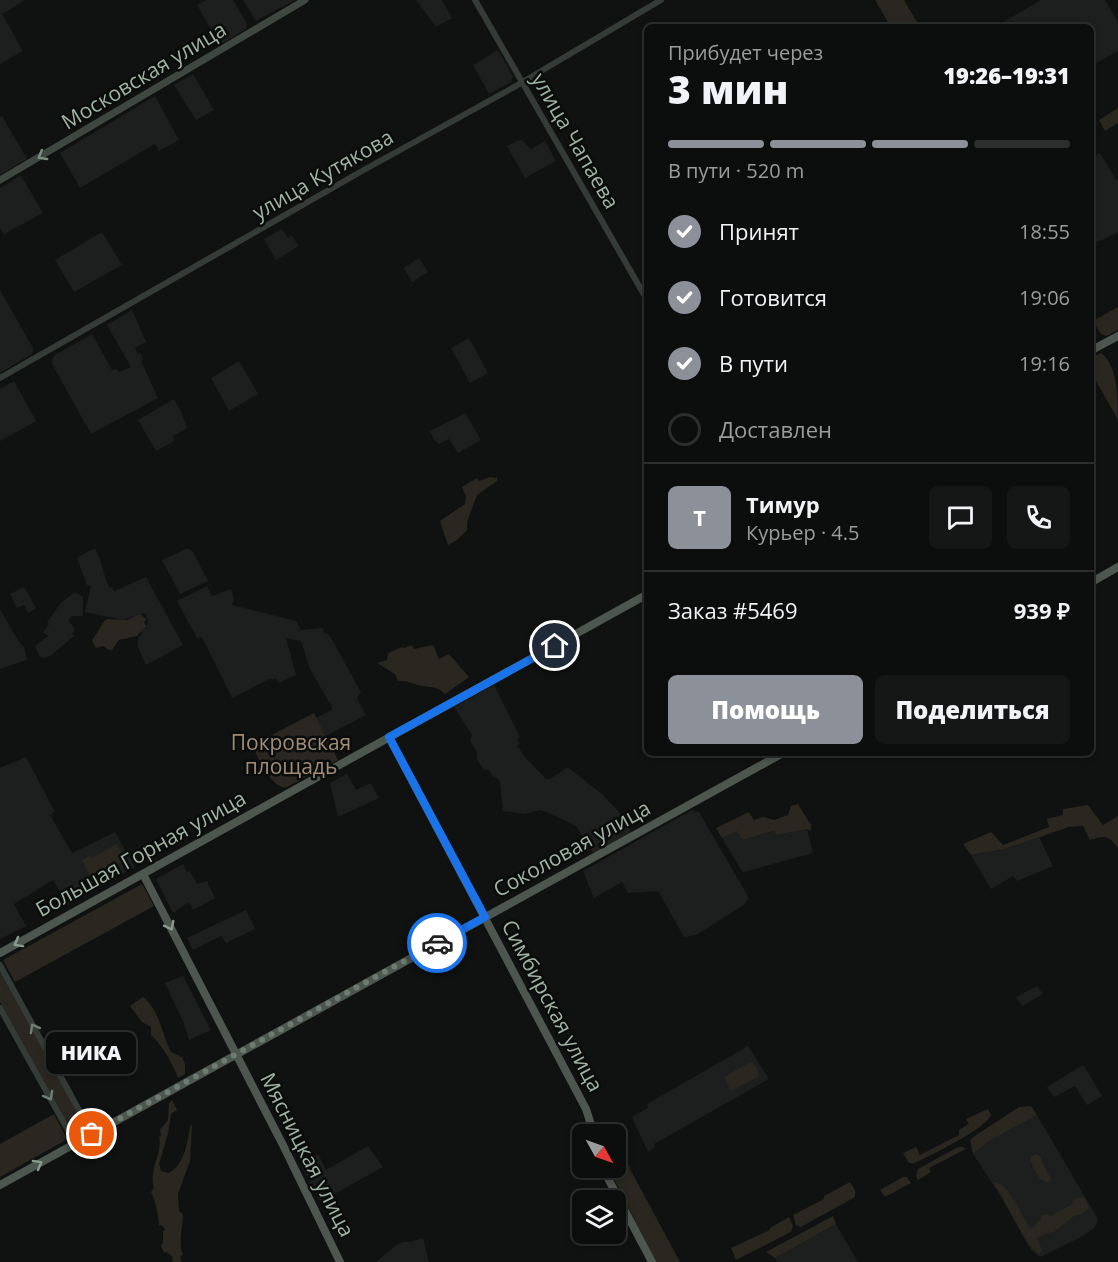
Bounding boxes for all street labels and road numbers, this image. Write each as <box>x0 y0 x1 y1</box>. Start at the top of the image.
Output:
street label: Московская улица <box>56 15 231 135</box>
street label: улица Чапаева <box>526 67 626 214</box>
street label: улица Кутякова <box>247 122 398 226</box>
street label: Большая Горная улица <box>30 784 251 923</box>
street label: Соколовая улица <box>488 793 655 903</box>
street label: Симбирская улица <box>496 915 610 1096</box>
street label: Мясницкая улица <box>254 1068 361 1241</box>

